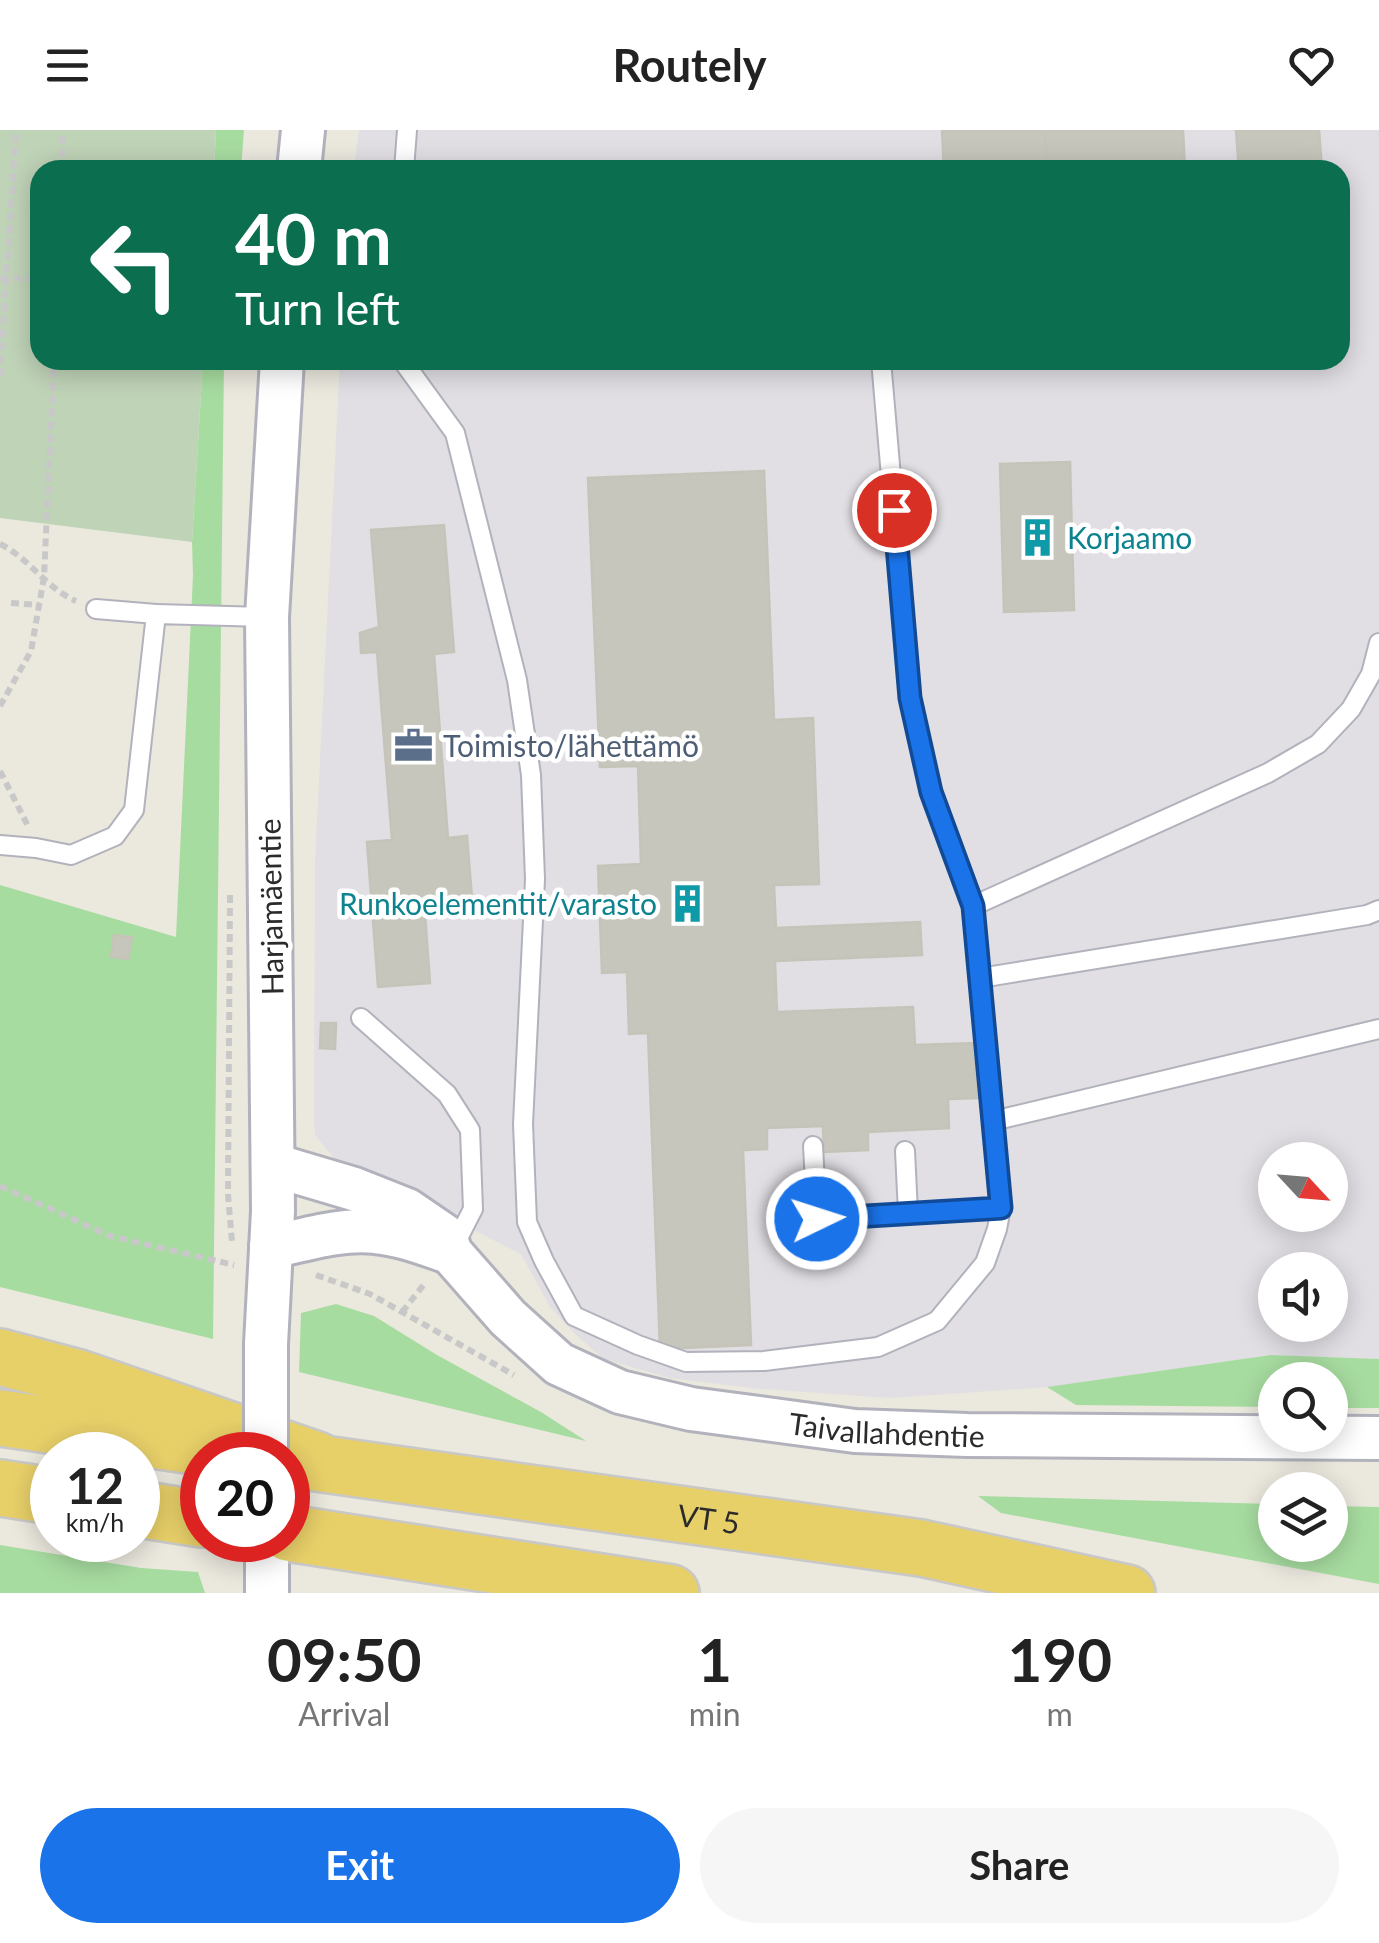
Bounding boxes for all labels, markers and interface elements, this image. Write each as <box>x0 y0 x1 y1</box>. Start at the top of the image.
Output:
icon: menu <box>40 38 95 93</box>
text: Routely <box>612 38 767 92</box>
icon: heart <box>1284 38 1339 93</box>
text: 40 m <box>235 196 392 280</box>
icon: left <box>70 200 200 330</box>
text: Turn left <box>235 281 400 335</box>
pin <box>852 468 937 553</box>
icon: arrive <box>867 483 922 538</box>
building icon: Korjaamo <box>1016 516 1058 558</box>
place label: Korjaamo <box>1067 519 1192 555</box>
office icon: Toimisto/lähettämö <box>392 724 434 766</box>
place label: Toimisto/lähettämö <box>443 727 699 763</box>
street label: Harjamäentie <box>250 818 290 996</box>
building icon: Runkoelementit/varasto <box>666 882 708 924</box>
place label: Runkoelementit/varasto <box>339 885 657 921</box>
north arrow <box>1258 1142 1348 1232</box>
map controls <box>1258 1142 1348 1562</box>
position arrow <box>765 1167 869 1271</box>
button: sound <box>1258 1252 1348 1342</box>
button: search <box>1258 1362 1348 1452</box>
street label: Taivallahdentie <box>787 1404 985 1453</box>
speed limit sign: 20 <box>180 1432 310 1562</box>
text: 12 <box>66 1455 124 1515</box>
button: layers <box>1258 1472 1348 1562</box>
street label: VT 5 <box>676 1496 742 1540</box>
text: km/h <box>66 1507 124 1537</box>
text: 09:50 <box>267 1623 422 1695</box>
text: 1 <box>697 1623 732 1695</box>
text: 190 <box>1008 1623 1112 1695</box>
text: Arrival <box>298 1694 390 1733</box>
text: min <box>689 1694 741 1733</box>
text: m <box>1047 1694 1073 1733</box>
button: Exit <box>40 1808 680 1923</box>
button: Share <box>700 1808 1339 1923</box>

